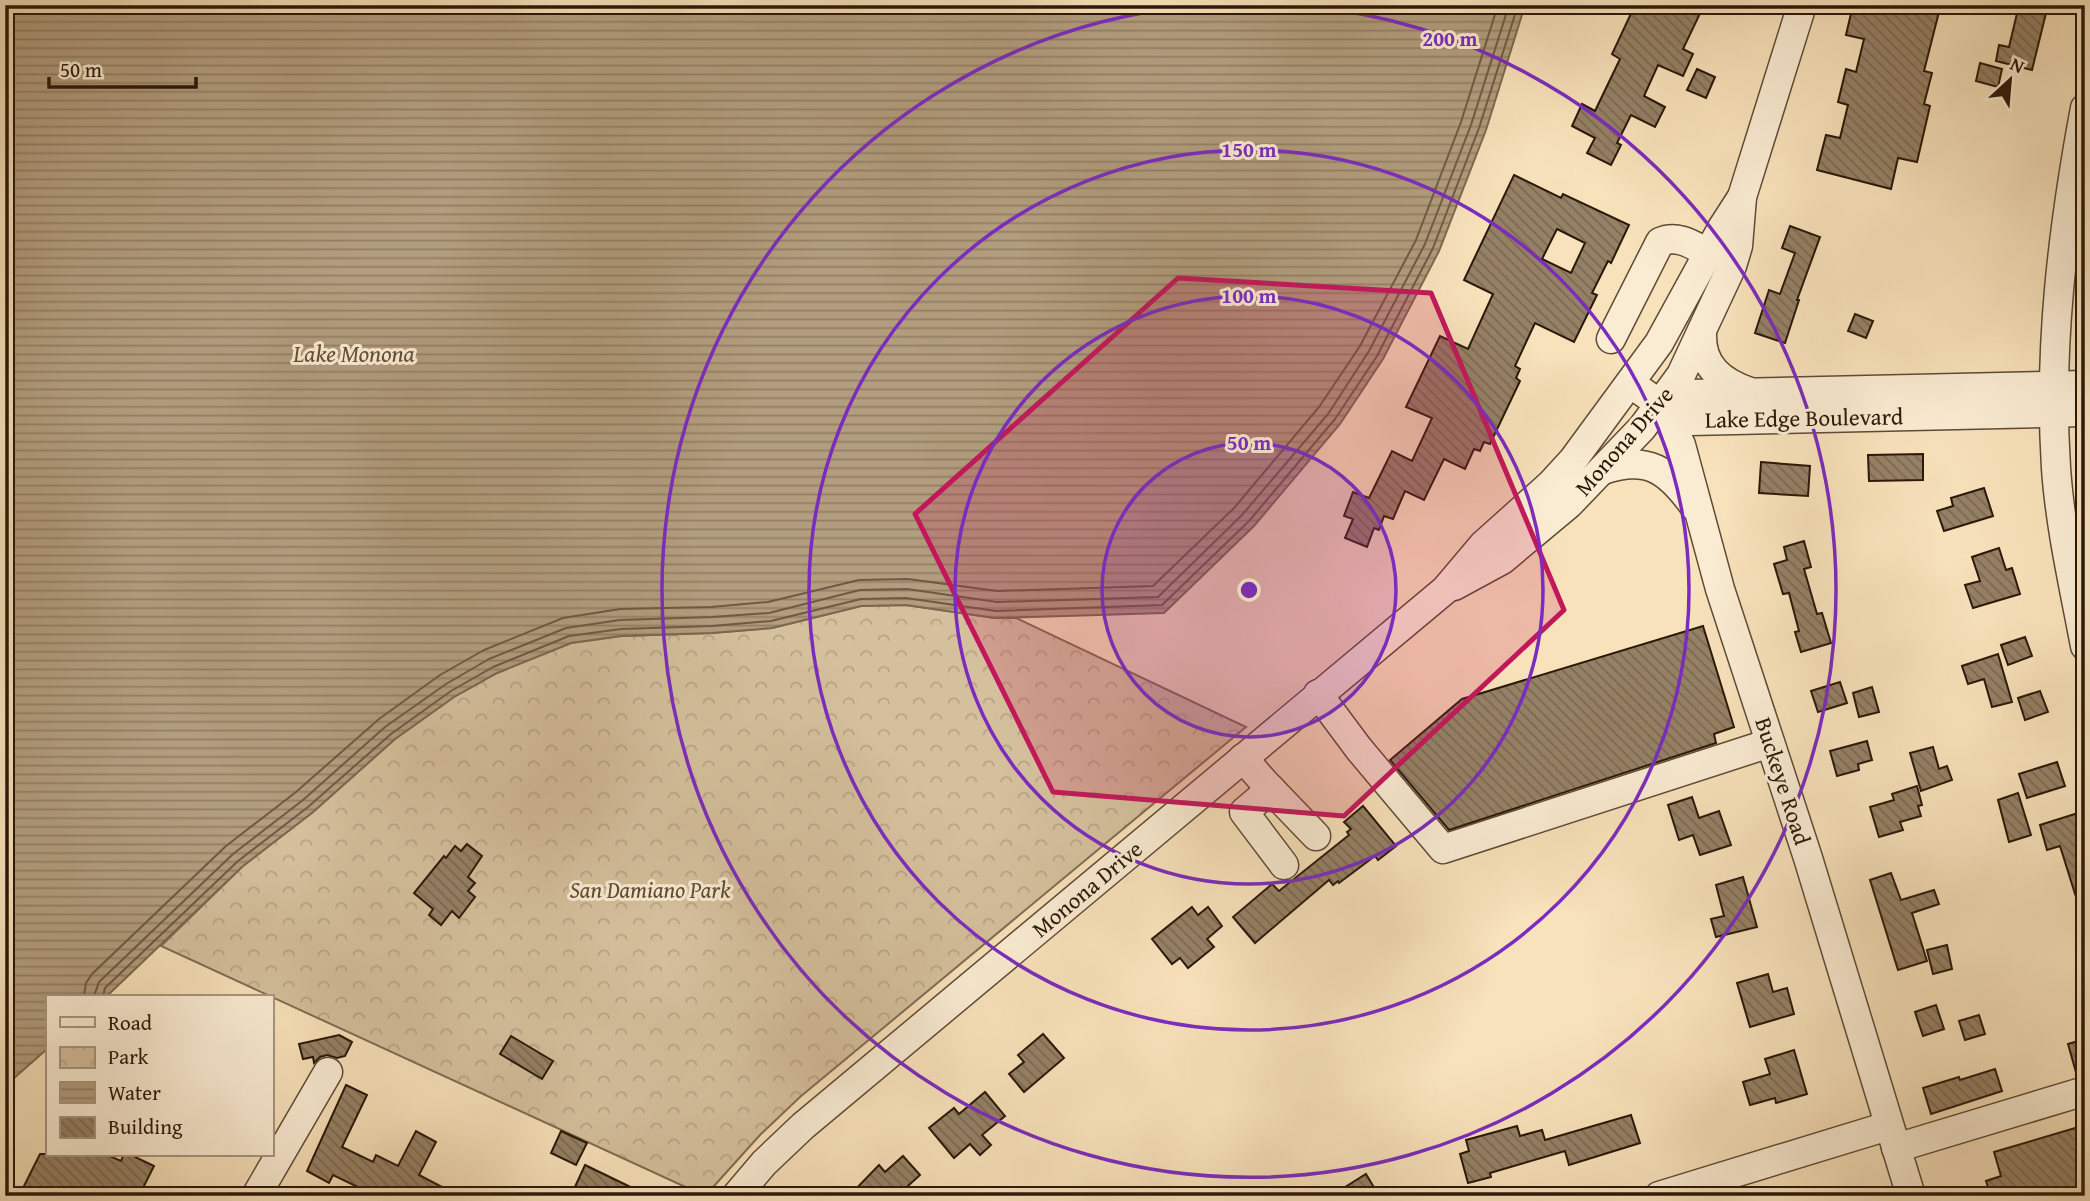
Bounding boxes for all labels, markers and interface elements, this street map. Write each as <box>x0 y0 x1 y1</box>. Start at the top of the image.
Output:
text: 200 m <box>1422 23 1478 54</box>
scale bar <box>49 46 196 90</box>
north arrow <box>1974 46 2044 116</box>
text: N <box>2006 49 2030 80</box>
text: 50 m <box>60 54 102 85</box>
text: 150 m <box>1221 134 1277 165</box>
text: 100 m <box>1221 280 1277 311</box>
water label: Lake Monona <box>292 336 415 371</box>
street label: Monona Drive <box>1567 379 1681 503</box>
street label: Lake Edge Boulevard <box>1705 399 1904 436</box>
text: 50 m <box>1227 427 1271 458</box>
centre of rings <box>1237 578 1261 602</box>
street label: Buckeye Road <box>1747 713 1820 850</box>
street label: Monona Drive <box>1024 832 1149 945</box>
park label: San Damiano Park <box>569 873 731 906</box>
legend <box>46 995 273 1156</box>
text: Road <box>108 1007 153 1038</box>
text: Park <box>108 1041 149 1072</box>
text: Water <box>108 1077 161 1108</box>
text: Building <box>108 1111 183 1142</box>

